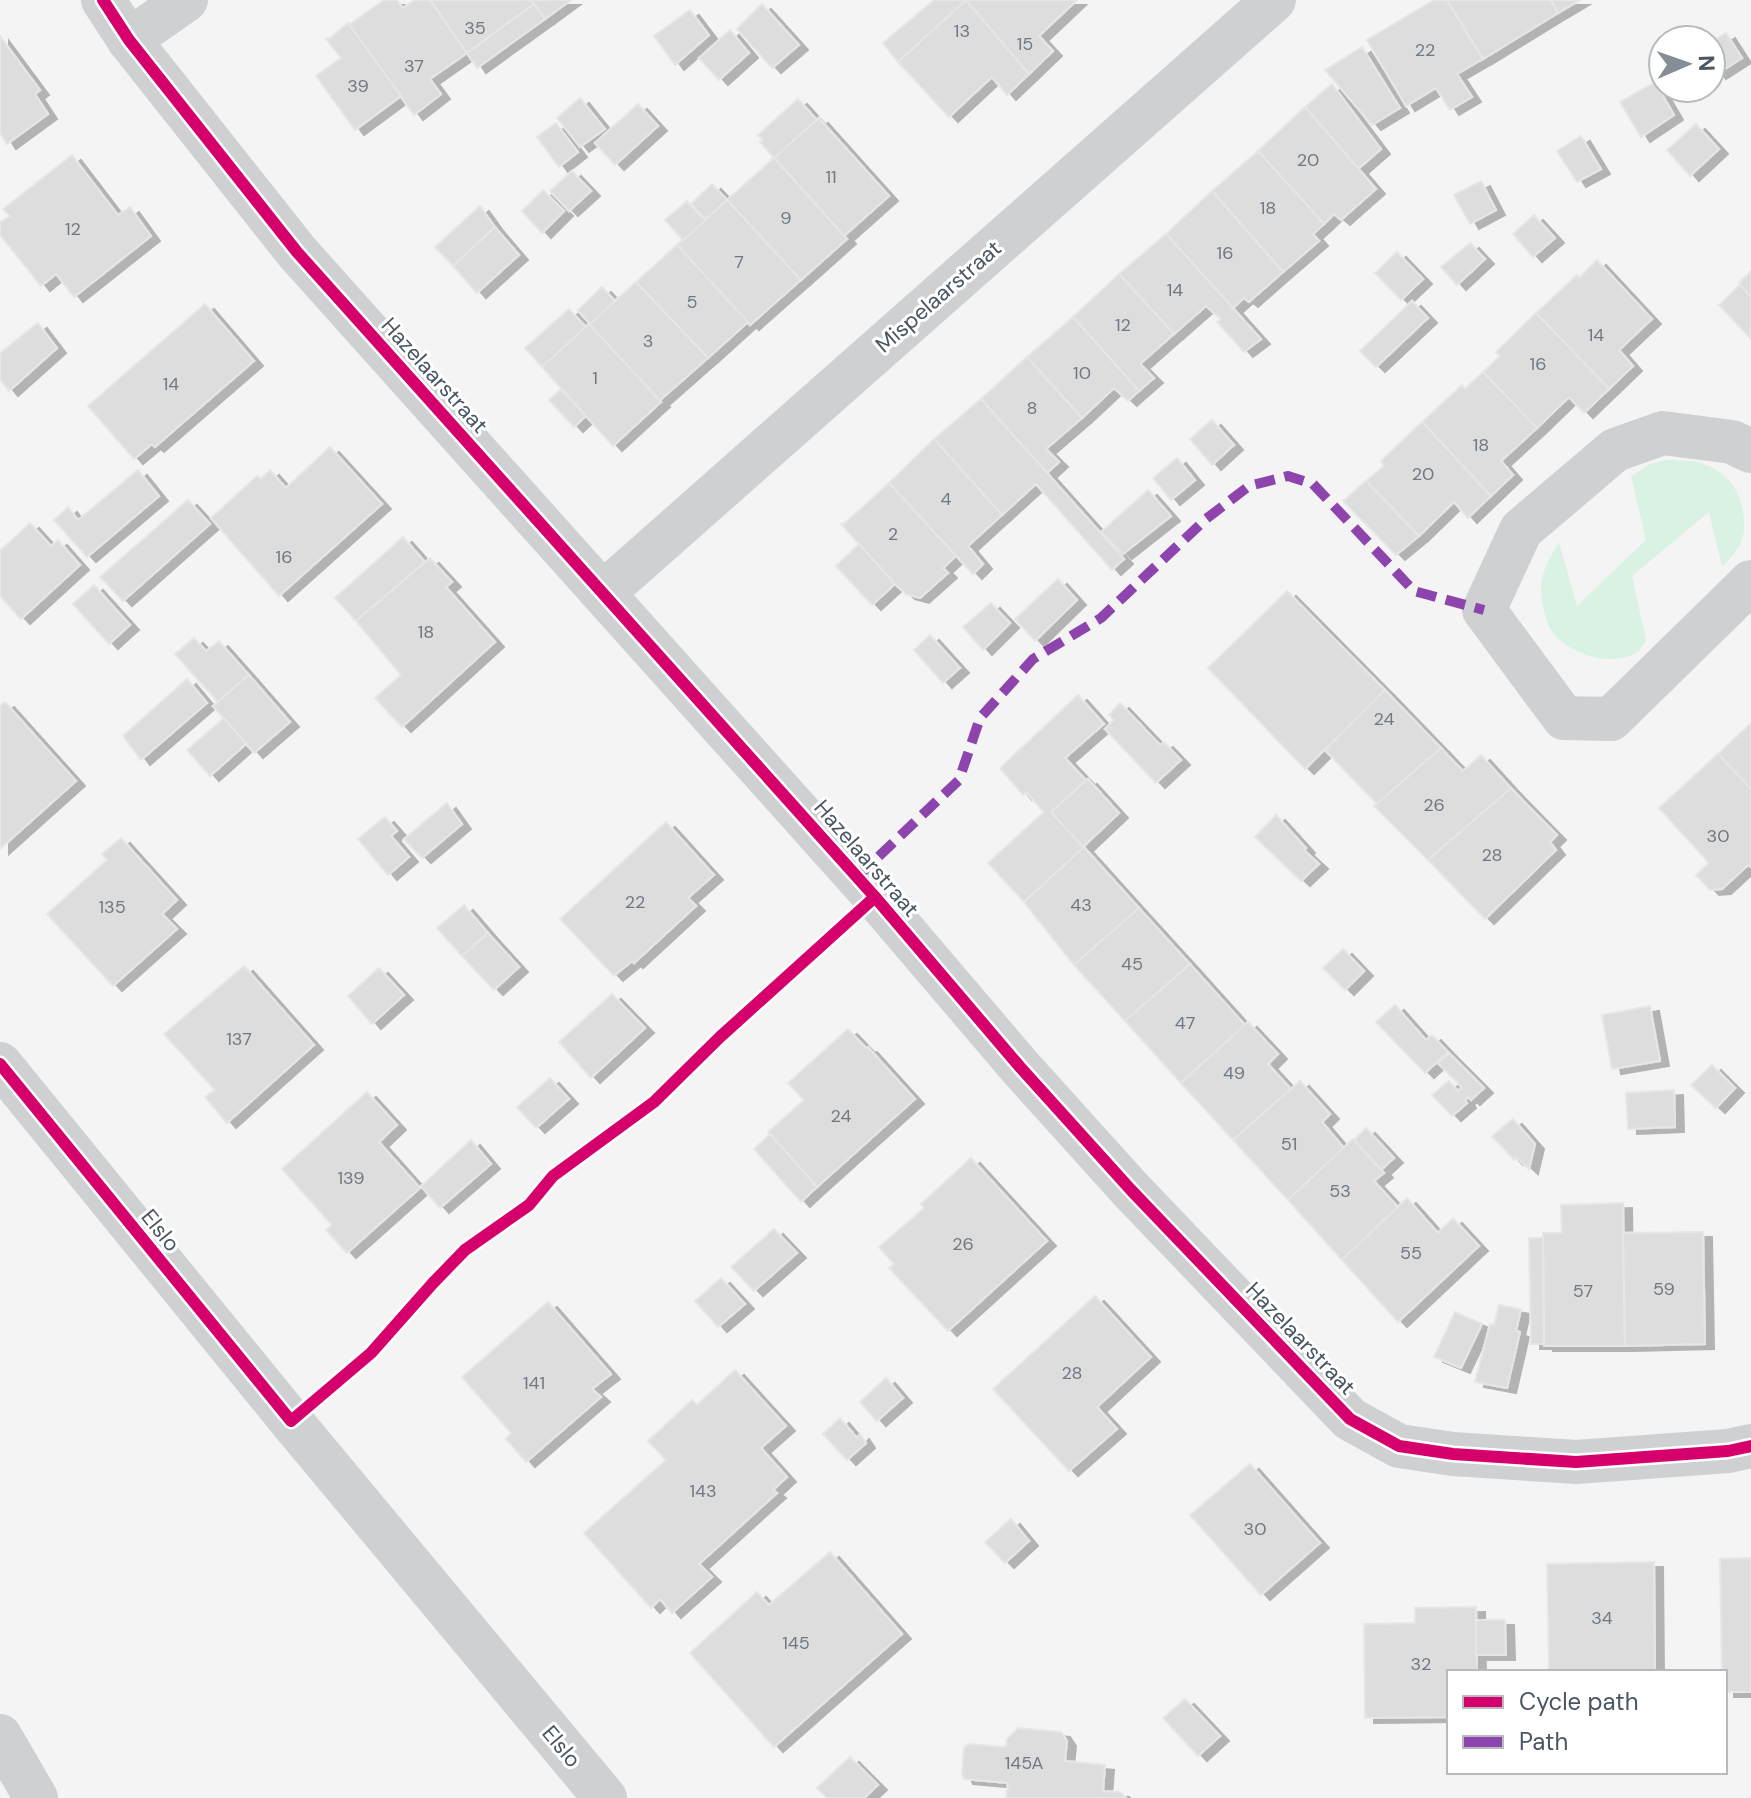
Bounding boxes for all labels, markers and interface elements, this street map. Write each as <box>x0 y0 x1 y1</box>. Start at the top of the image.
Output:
house number: 35 <box>464 16 486 40</box>
house number: 13 <box>954 19 970 43</box>
north arrow <box>1647 24 1727 104</box>
house number: 15 <box>1017 32 1033 56</box>
house number: 22 <box>1415 38 1435 62</box>
house number: 37 <box>404 54 424 78</box>
text: N <box>1692 55 1721 72</box>
house number: 39 <box>347 74 369 98</box>
house number: 20 <box>1297 148 1319 172</box>
house number: 11 <box>825 165 837 189</box>
house number: 18 <box>1260 196 1276 220</box>
house number: 9 <box>780 206 792 230</box>
house number: 12 <box>65 217 81 241</box>
street label: Mispelaarstraat <box>869 234 1007 359</box>
house number: 16 <box>1217 241 1233 265</box>
house number: 7 <box>734 250 744 274</box>
house number: 14 <box>1167 278 1183 302</box>
house number: 5 <box>687 290 697 314</box>
street label: Hazelaarstraat <box>375 311 494 439</box>
house number: 12 <box>1115 313 1131 337</box>
house number: 14 <box>1588 323 1604 347</box>
house number: 3 <box>643 329 653 353</box>
house number: 16 <box>1530 352 1546 376</box>
house number: 10 <box>1073 361 1091 385</box>
house number: 1 <box>592 366 598 390</box>
house number: 14 <box>163 372 179 396</box>
house number: 8 <box>1027 396 1037 420</box>
house number: 18 <box>1473 433 1489 457</box>
house number: 20 <box>1412 462 1434 486</box>
house number: 4 <box>941 487 952 511</box>
house number: 2 <box>888 522 898 546</box>
house number: 16 <box>276 545 292 569</box>
house number: 18 <box>418 620 434 644</box>
house number: 24 <box>1374 707 1395 731</box>
house number: 26 <box>1423 793 1445 817</box>
street label: Hazelaarstraat <box>808 794 925 923</box>
house number: 30 <box>1707 824 1729 848</box>
house number: 28 <box>1481 843 1503 867</box>
house number: 22 <box>625 890 645 914</box>
house number: 43 <box>1070 893 1092 917</box>
house number: 135 <box>98 895 126 919</box>
house number: 45 <box>1121 952 1143 976</box>
house number: 47 <box>1175 1011 1195 1035</box>
house number: 137 <box>226 1027 252 1051</box>
house number: 49 <box>1223 1061 1245 1085</box>
house number: 24 <box>831 1104 852 1128</box>
house number: 51 <box>1281 1132 1297 1156</box>
house number: 139 <box>337 1166 365 1190</box>
house number: 53 <box>1329 1179 1351 1203</box>
street label: Elslo <box>135 1203 186 1257</box>
house number: 26 <box>952 1232 974 1256</box>
house number: 55 <box>1400 1241 1422 1265</box>
street label: Hazelaarstraat <box>1239 1276 1362 1401</box>
house number: 59 <box>1653 1277 1675 1301</box>
house number: 57 <box>1573 1279 1593 1303</box>
house number: 28 <box>1061 1361 1083 1385</box>
house number: 141 <box>523 1371 545 1395</box>
house number: 143 <box>689 1479 717 1503</box>
house number: 30 <box>1244 1517 1266 1541</box>
house number: 34 <box>1591 1606 1613 1630</box>
house number: 145 <box>782 1631 810 1655</box>
house number: 32 <box>1410 1652 1432 1676</box>
legend <box>1447 1670 1727 1774</box>
text: Cycle path <box>1519 1686 1638 1717</box>
street label: Elslo <box>536 1719 588 1773</box>
text: Path <box>1519 1726 1568 1757</box>
house number: 145A <box>1005 1751 1043 1775</box>

